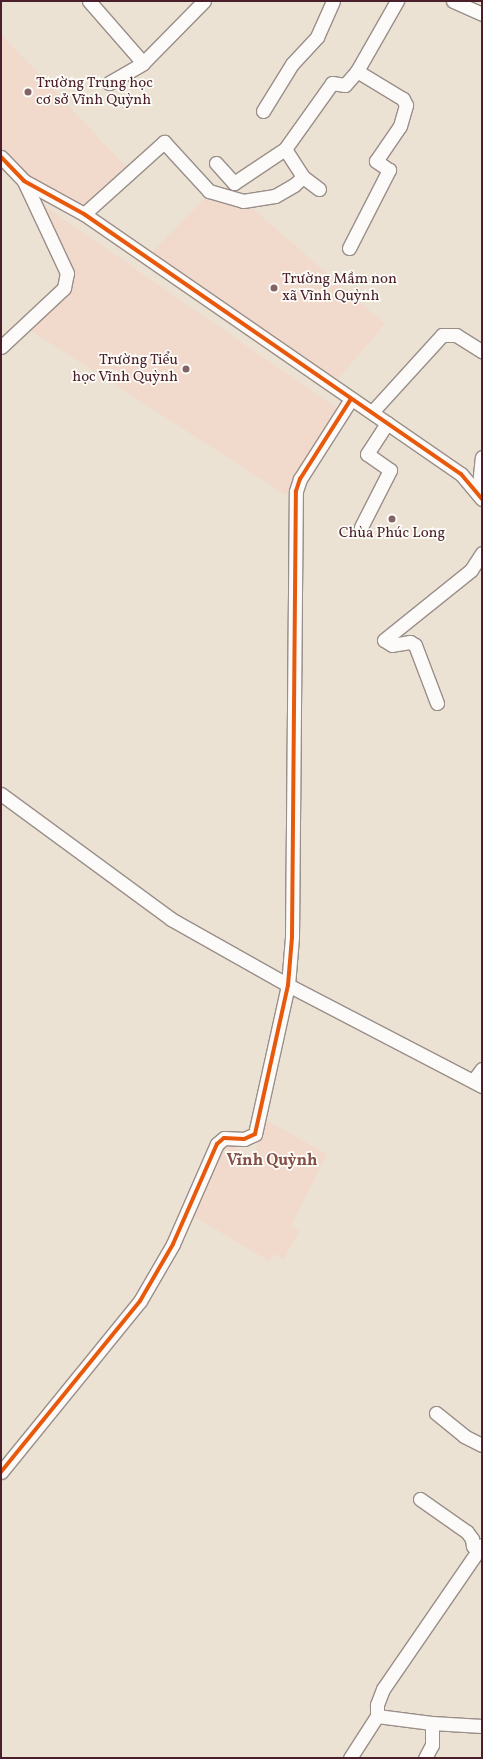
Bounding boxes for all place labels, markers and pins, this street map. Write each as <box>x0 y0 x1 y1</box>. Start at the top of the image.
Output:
place label: Trường Trung học cơ sở Vĩnh Quỳnh <box>36 74 153 109</box>
marker: Trường Trung học cơ sở Vĩnh Quỳnh <box>23 87 33 97</box>
place label: Trường Mầm non xã Vĩnh Quỳnh <box>282 270 397 305</box>
marker: Trường Mầm non xã Vĩnh Quỳnh <box>269 283 279 293</box>
place label: Trường Tiểu học Vĩnh Quỳnh <box>72 351 178 386</box>
marker: Trường Tiểu học Vĩnh Quỳnh <box>181 364 191 374</box>
marker: Chùa Phúc Long <box>387 514 397 524</box>
place label: Chùa Phúc Long <box>339 525 445 543</box>

